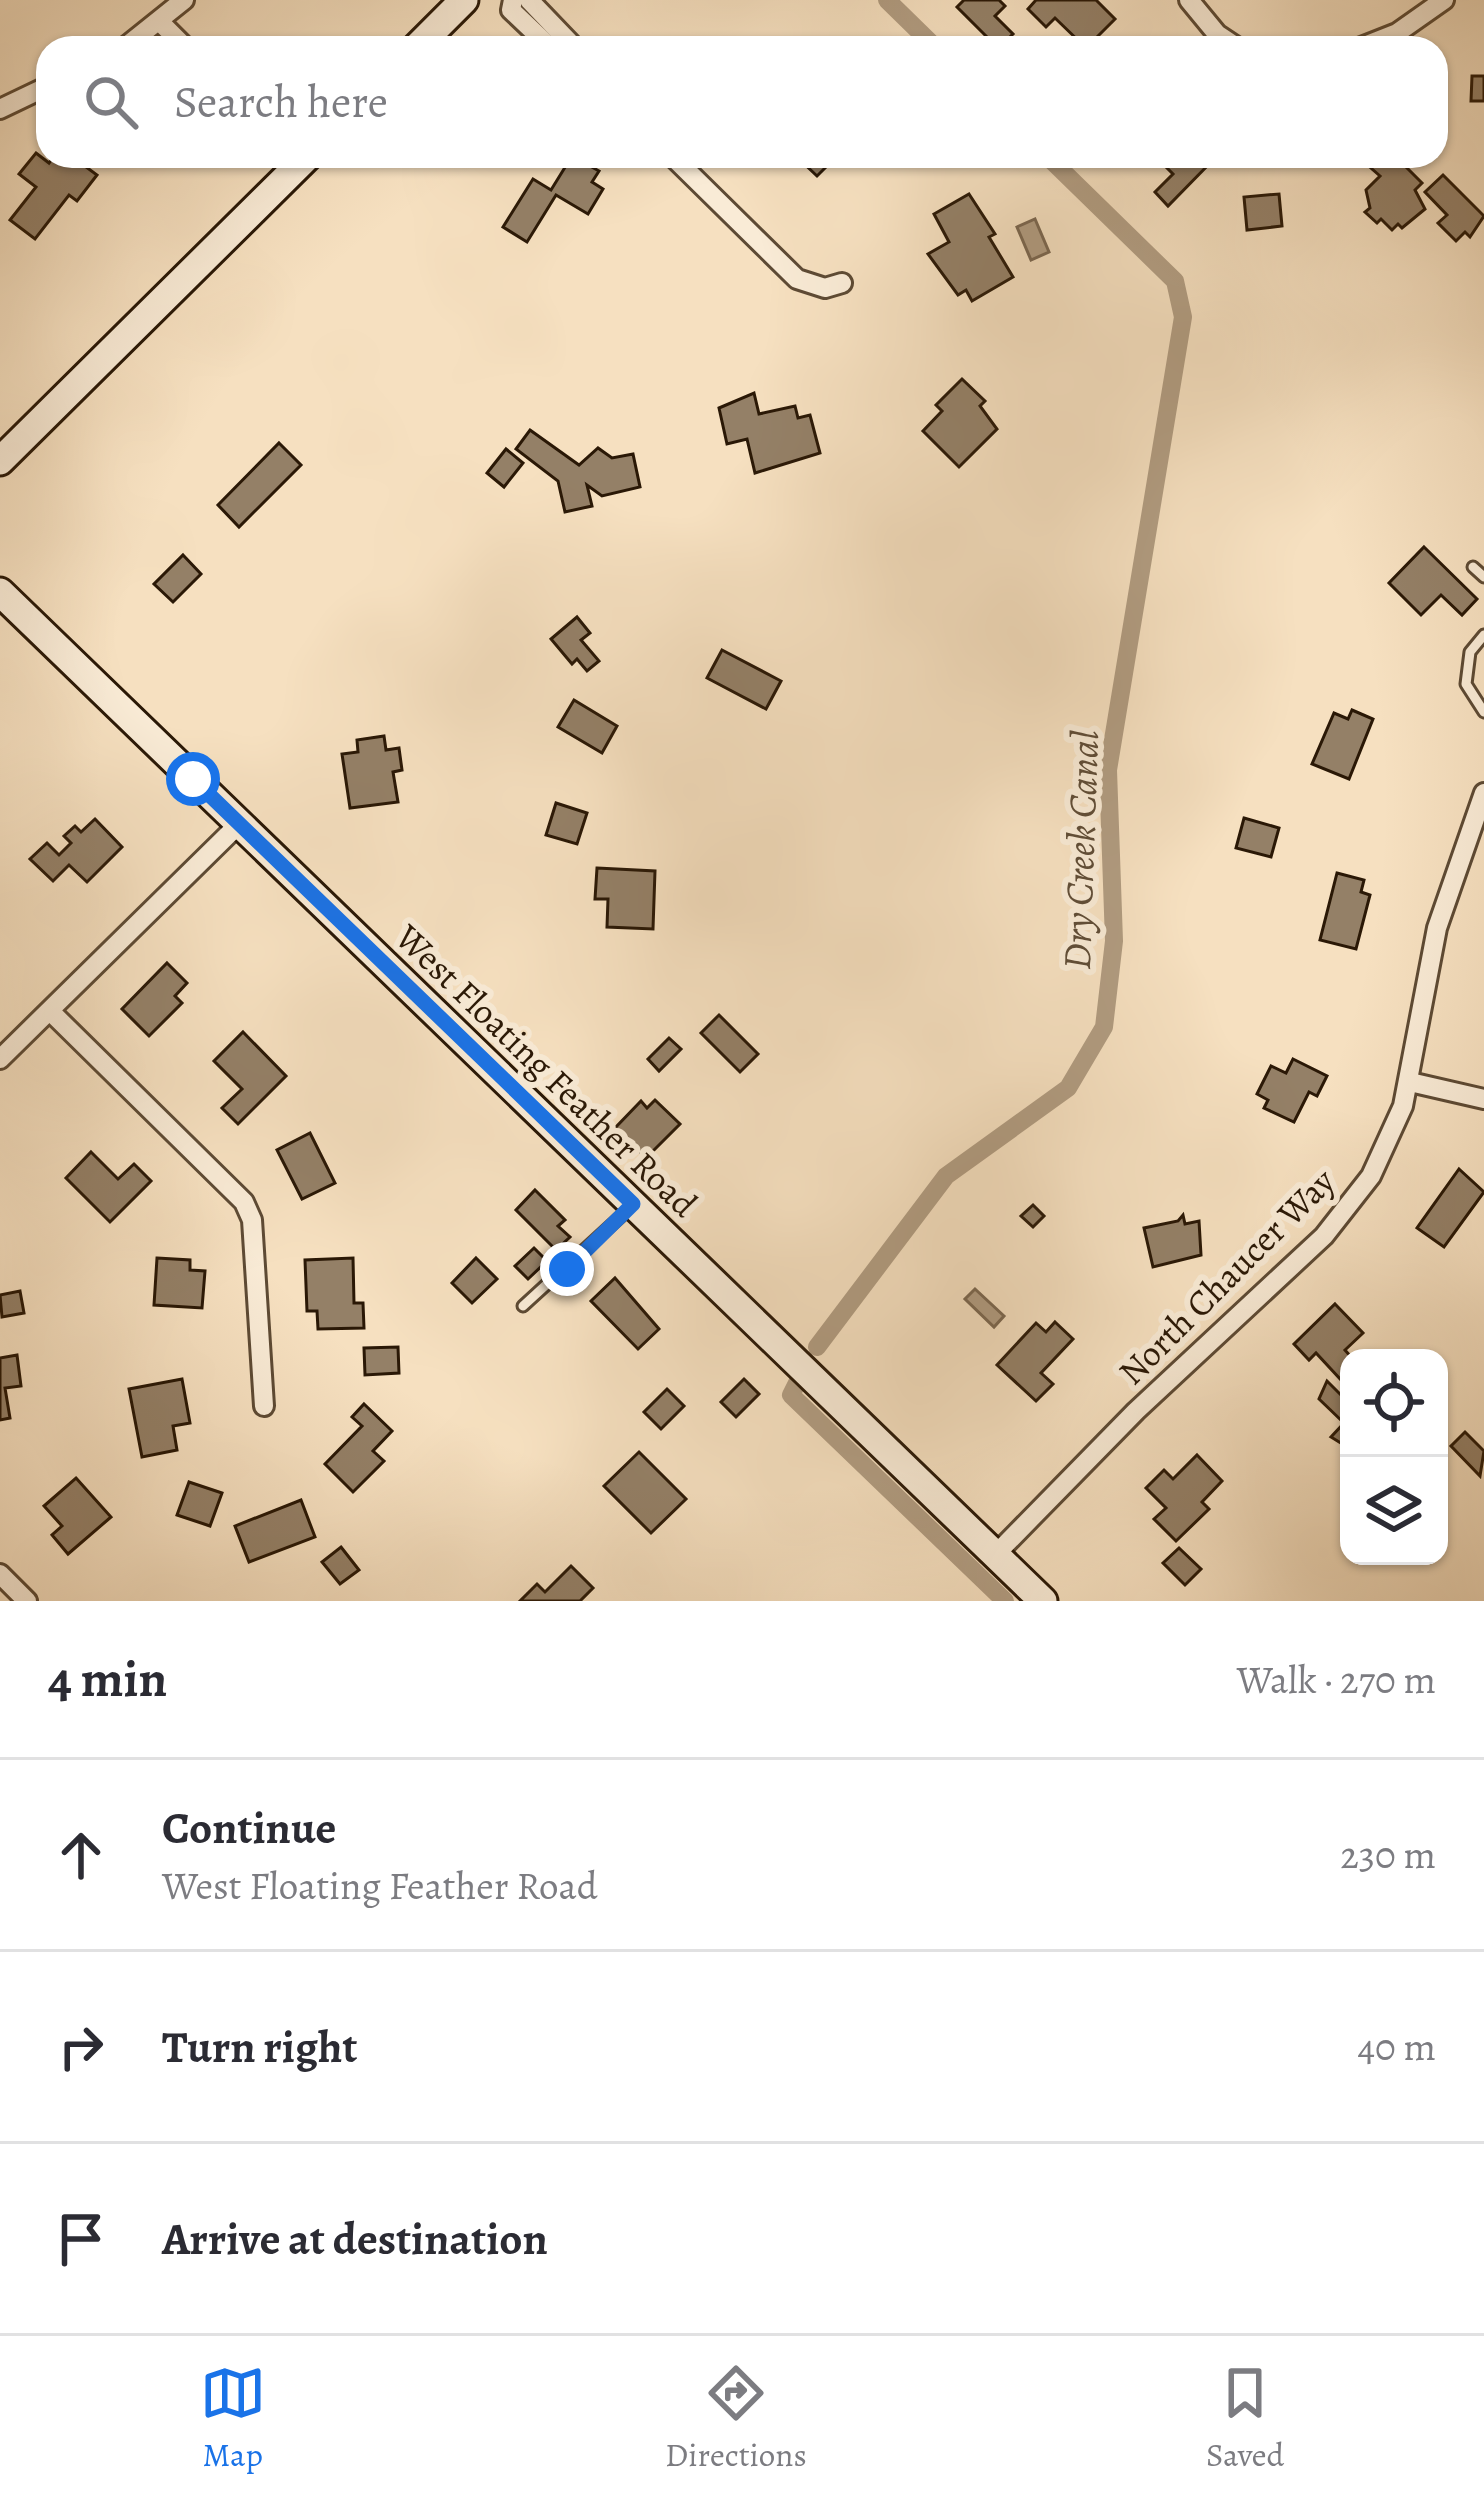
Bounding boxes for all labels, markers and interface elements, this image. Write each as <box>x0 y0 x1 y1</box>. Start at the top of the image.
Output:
search box <box>36 36 1448 168</box>
icon: search <box>78 69 144 135</box>
text: Search here <box>174 71 388 133</box>
water label: Dry Creek Canal <box>1050 729 1111 971</box>
route start <box>166 752 220 806</box>
street label: West Floating Feather Road <box>384 912 709 1228</box>
street label: North Chaucer Way <box>1107 1157 1346 1395</box>
route end <box>540 1242 594 1296</box>
map controls <box>1340 1349 1448 1565</box>
button: locate <box>1340 1349 1448 1457</box>
button: layers <box>1340 1457 1448 1565</box>
text: 4 min <box>48 1644 167 1714</box>
text: Walk · 270 m <box>1237 1653 1436 1706</box>
text: Continue <box>162 1797 336 1859</box>
icon: ahead <box>48 1822 114 1888</box>
text: 230 m <box>1340 1828 1436 1881</box>
text: West Floating Feather Road <box>162 1859 598 1912</box>
icon: right <box>48 2014 114 2080</box>
text: Turn right <box>162 2016 357 2078</box>
text: 40 m <box>1357 2020 1436 2073</box>
icon: arrive <box>48 2206 114 2272</box>
text: Arrive at destination <box>162 2208 548 2270</box>
tab: Map <box>200 2360 266 2477</box>
tab: Directions <box>665 2360 807 2477</box>
tab: Saved <box>1206 2360 1284 2477</box>

